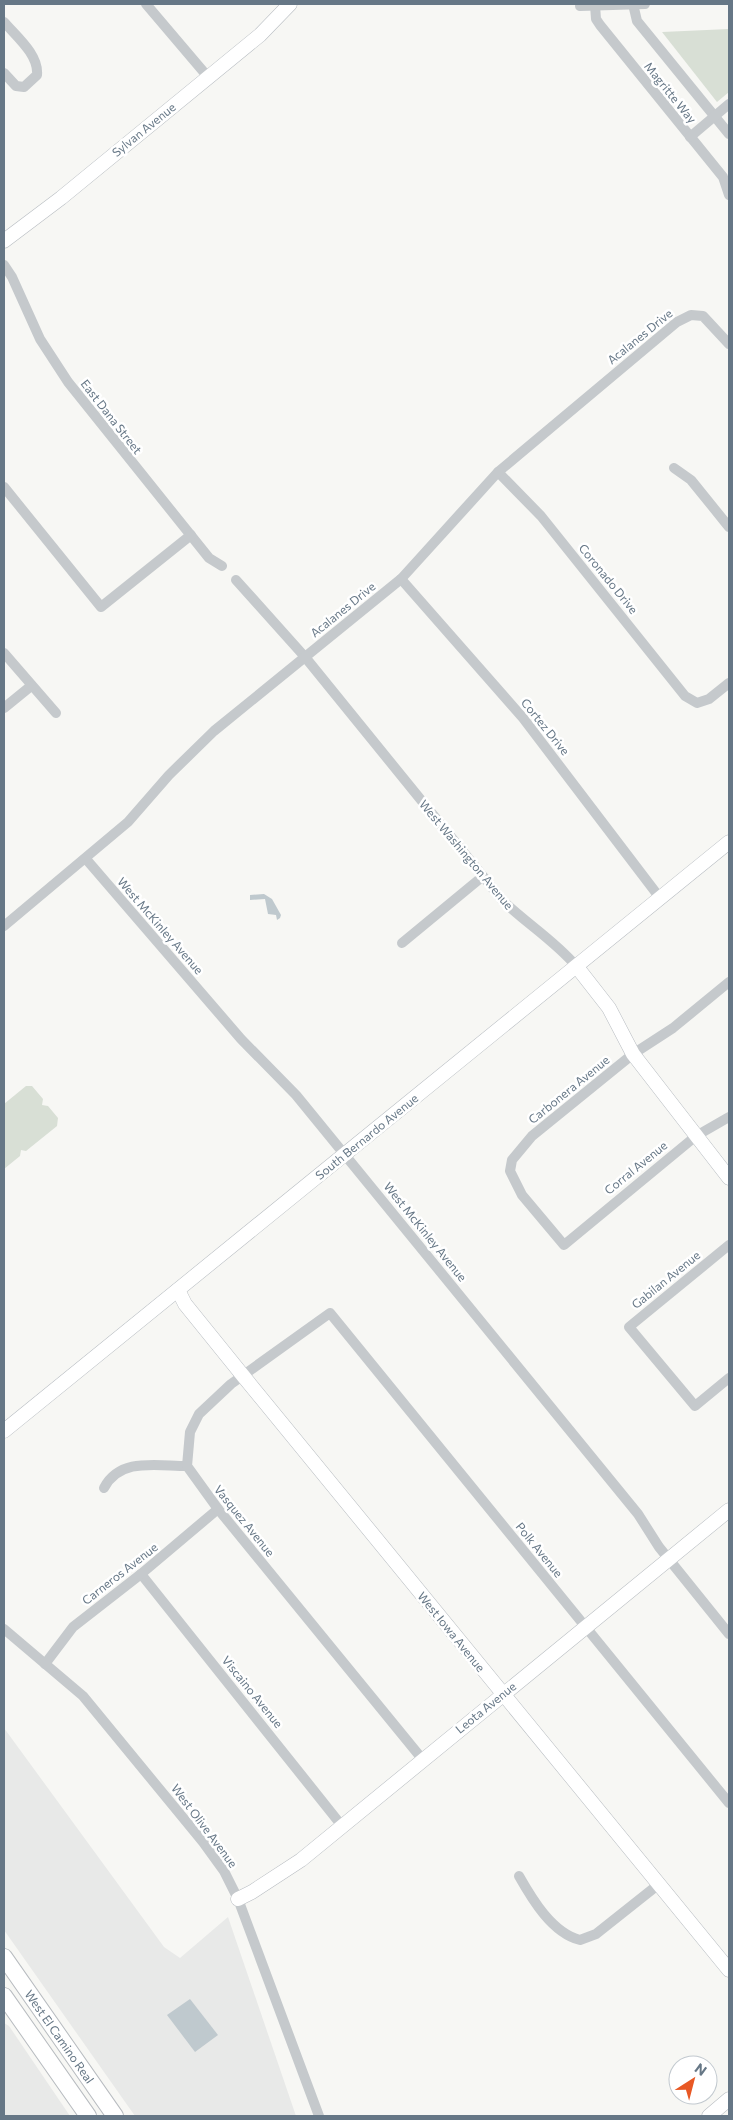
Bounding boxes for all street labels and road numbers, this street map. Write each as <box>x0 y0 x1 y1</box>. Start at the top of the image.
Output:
street label: Magritte Way <box>642 59 700 126</box>
street label: Sylvan Avenue <box>109 99 178 159</box>
street label: Acalanes Drive <box>604 306 675 367</box>
street label: East Dana Street <box>78 376 145 456</box>
street label: Coronado Drive <box>576 541 641 616</box>
street label: Acalanes Drive <box>307 579 378 640</box>
street label: Cortez Drive <box>519 695 573 757</box>
street label: West Washington Avenue <box>417 797 517 912</box>
street label: West McKinley Avenue <box>115 874 207 977</box>
street label: Carbonera Avenue <box>525 1052 612 1126</box>
street label: South Bernardo Avenue <box>312 1091 421 1182</box>
street label: Corral Avenue <box>601 1138 669 1197</box>
street label: West McKinley Avenue <box>381 1179 470 1284</box>
street label: Gabilan Avenue <box>628 1247 702 1311</box>
street label: Vasquez Avenue <box>212 1482 278 1559</box>
street label: Polk Avenue <box>513 1519 566 1580</box>
street label: Carneros Avenue <box>79 1539 160 1607</box>
street label: West Iowa Avenue <box>415 1589 488 1674</box>
street label: Viscaino Avenue <box>220 1653 286 1730</box>
street label: Leota Avenue <box>452 1679 518 1736</box>
street label: West Olive Avenue <box>169 1781 241 1870</box>
street label: West El Camino Real <box>22 1987 97 2086</box>

